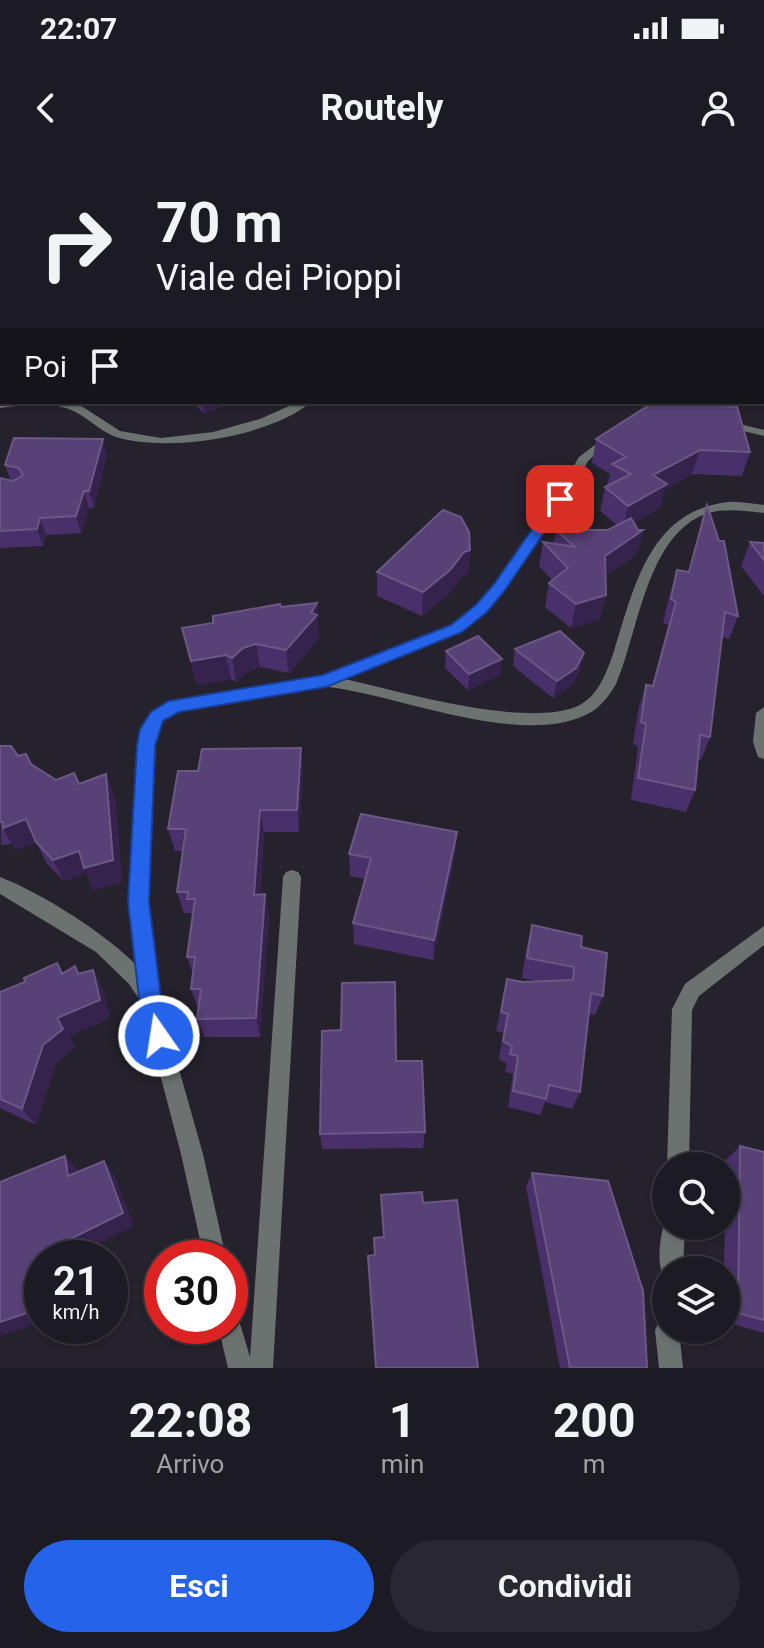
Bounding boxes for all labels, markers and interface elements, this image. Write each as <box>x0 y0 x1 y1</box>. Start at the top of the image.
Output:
text: 22:07 <box>40 11 117 46</box>
icon: back <box>24 86 68 130</box>
icon: person <box>696 86 740 130</box>
text: Routely <box>321 87 443 129</box>
text: 70 m <box>156 190 283 256</box>
icon: right <box>24 192 128 296</box>
text: Viale dei Pioppi <box>156 257 402 299</box>
icon: arrive <box>83 344 127 388</box>
text: Poi <box>24 349 67 384</box>
pin <box>526 465 594 533</box>
icon: arrive <box>538 477 582 521</box>
position arrow <box>117 994 201 1078</box>
map controls <box>652 1152 740 1344</box>
button: search <box>652 1152 740 1240</box>
speed limit sign: 30 <box>144 1240 248 1344</box>
button: layers <box>652 1256 740 1344</box>
text: 21 <box>53 1258 99 1305</box>
text: km/h <box>53 1300 99 1324</box>
text: 22:08 <box>129 1392 252 1449</box>
text: 1 <box>389 1392 416 1449</box>
text: 200 <box>553 1392 635 1449</box>
text: Arrivo <box>156 1449 224 1479</box>
text: min <box>381 1449 424 1479</box>
text: m <box>583 1449 606 1479</box>
button: Esci <box>24 1540 374 1632</box>
button: Condividi <box>390 1540 740 1632</box>

